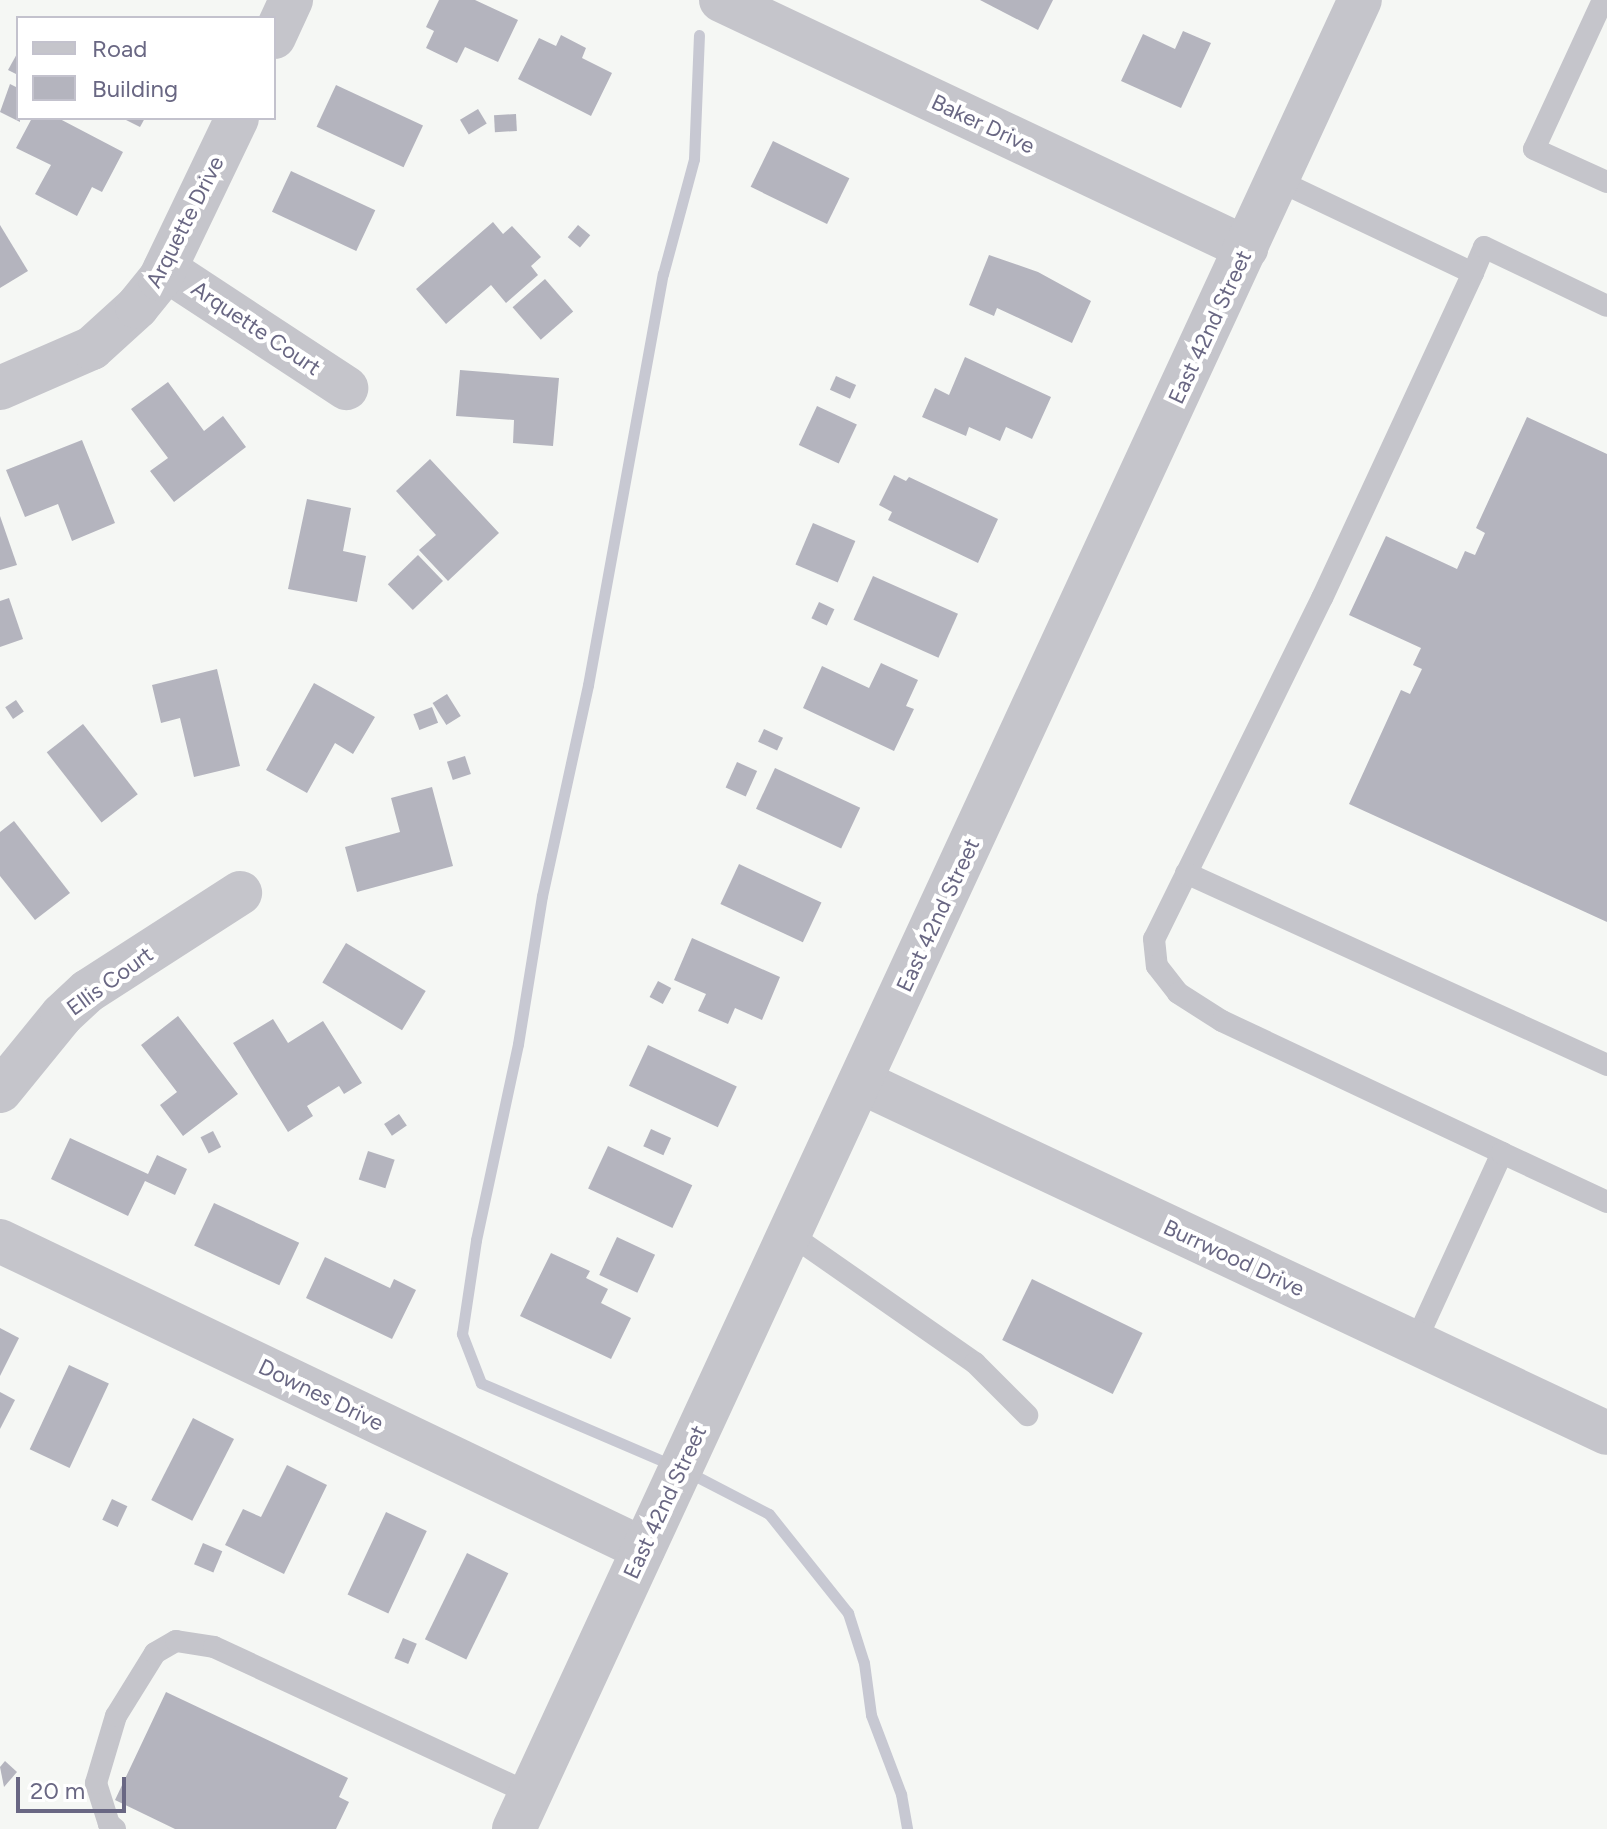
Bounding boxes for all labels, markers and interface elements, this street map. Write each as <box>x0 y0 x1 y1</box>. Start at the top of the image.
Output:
legend <box>16 16 276 120</box>
text: Road <box>92 34 147 63</box>
text: Building <box>92 74 178 103</box>
street label: Baker Drive <box>927 89 1039 159</box>
street label: Arquette Drive <box>140 152 230 292</box>
street label: East 42nd Street <box>1163 246 1257 408</box>
street label: Arquette Court <box>186 275 326 381</box>
street label: East 42nd Street <box>891 834 985 996</box>
street label: Ellis Court <box>62 941 158 1021</box>
street label: Burrwood Drive <box>1159 1214 1309 1302</box>
street label: Downes Drive <box>254 1353 388 1437</box>
street label: East 42nd Street <box>618 1421 712 1583</box>
scale bar <box>20 1761 130 1811</box>
text: 20 m <box>30 1776 85 1805</box>

